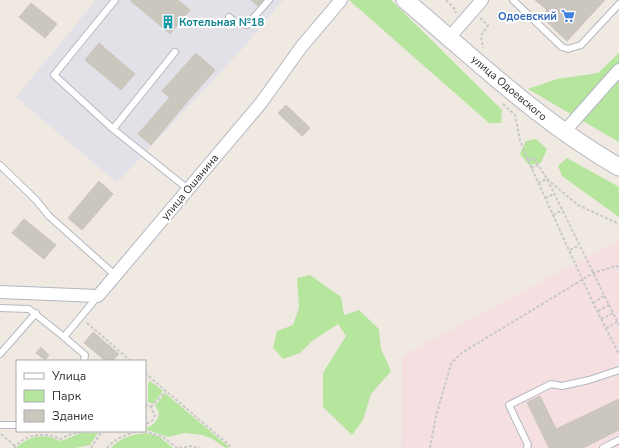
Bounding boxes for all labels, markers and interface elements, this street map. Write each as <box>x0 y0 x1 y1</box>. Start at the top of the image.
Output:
supermarket icon: Одоевский <box>560 8 576 24</box>
place label: Одоевский <box>498 9 557 24</box>
building icon: Котельная №18 <box>160 14 176 30</box>
place label: Котельная №18 <box>179 15 264 30</box>
street label: улица Одоевского <box>468 52 550 124</box>
street label: улица Ошанина <box>158 151 222 223</box>
legend <box>16 360 146 432</box>
text: Улица <box>51 368 86 384</box>
text: Парк <box>52 388 82 404</box>
text: Здание <box>52 408 94 424</box>

